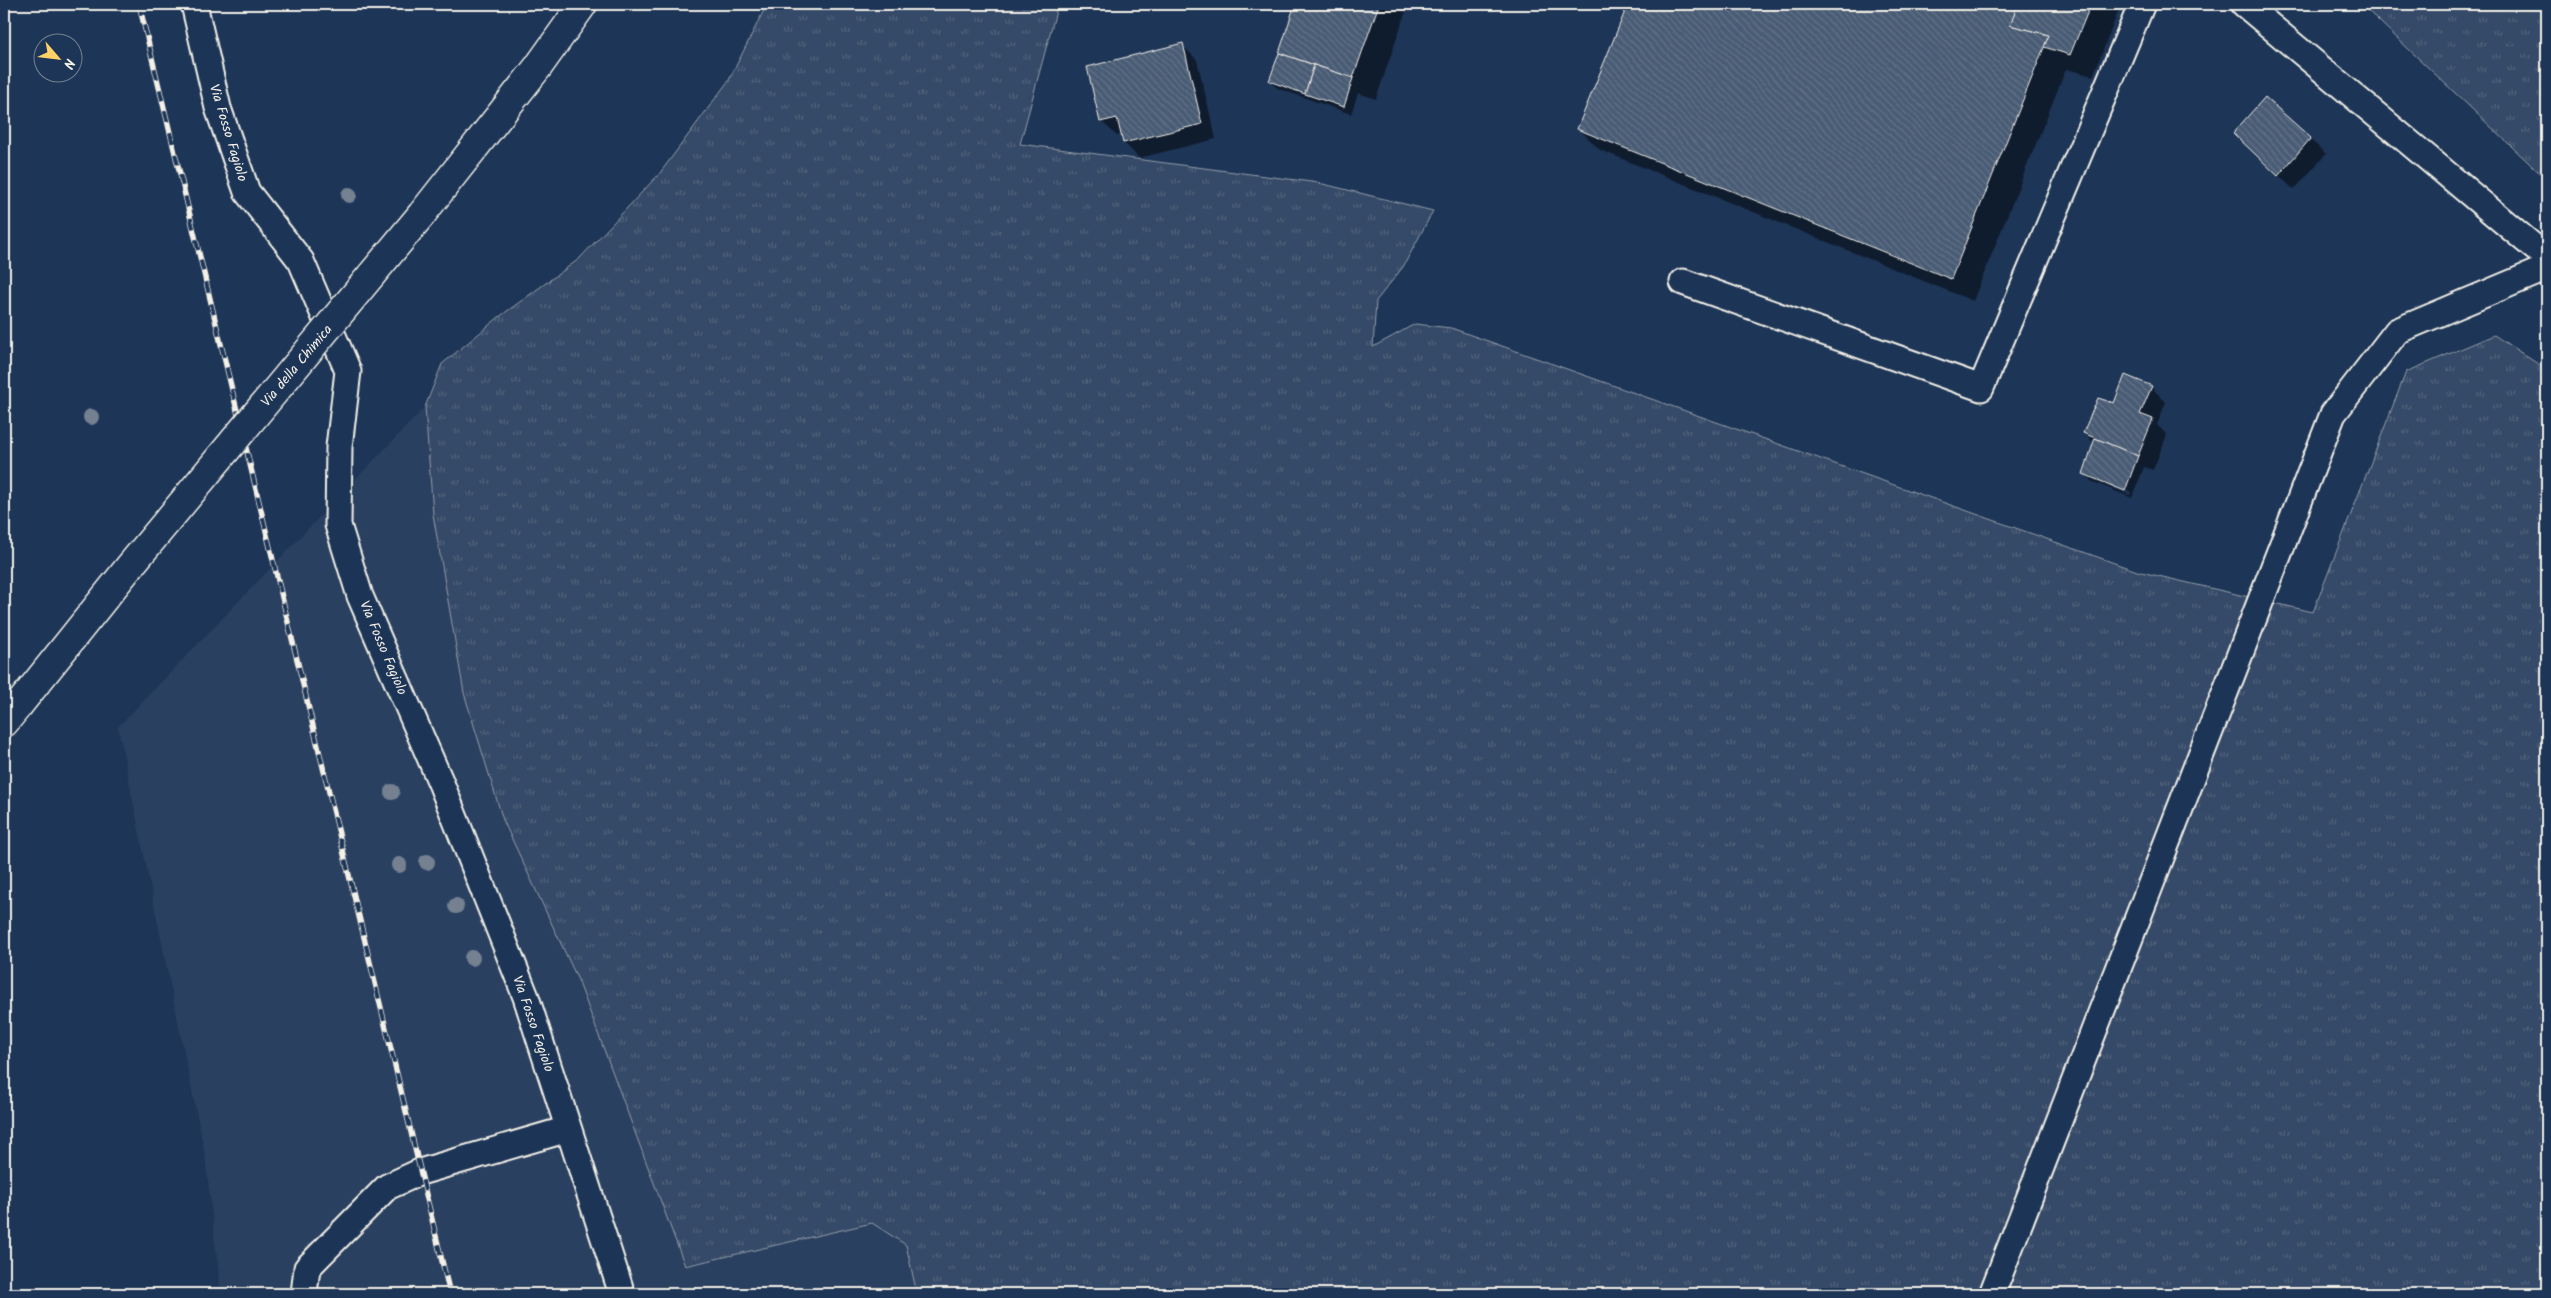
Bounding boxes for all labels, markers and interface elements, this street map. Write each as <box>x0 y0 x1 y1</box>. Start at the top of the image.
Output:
north arrow <box>32 32 82 82</box>
text: N <box>57 55 80 73</box>
street label: Via Fosso Fagiolo <box>203 82 253 184</box>
street label: Via della Chimica <box>256 320 338 412</box>
street label: Via Fosso Fagiolo <box>353 597 413 699</box>
street label: Via Fosso Fagiolo <box>506 973 560 1075</box>

